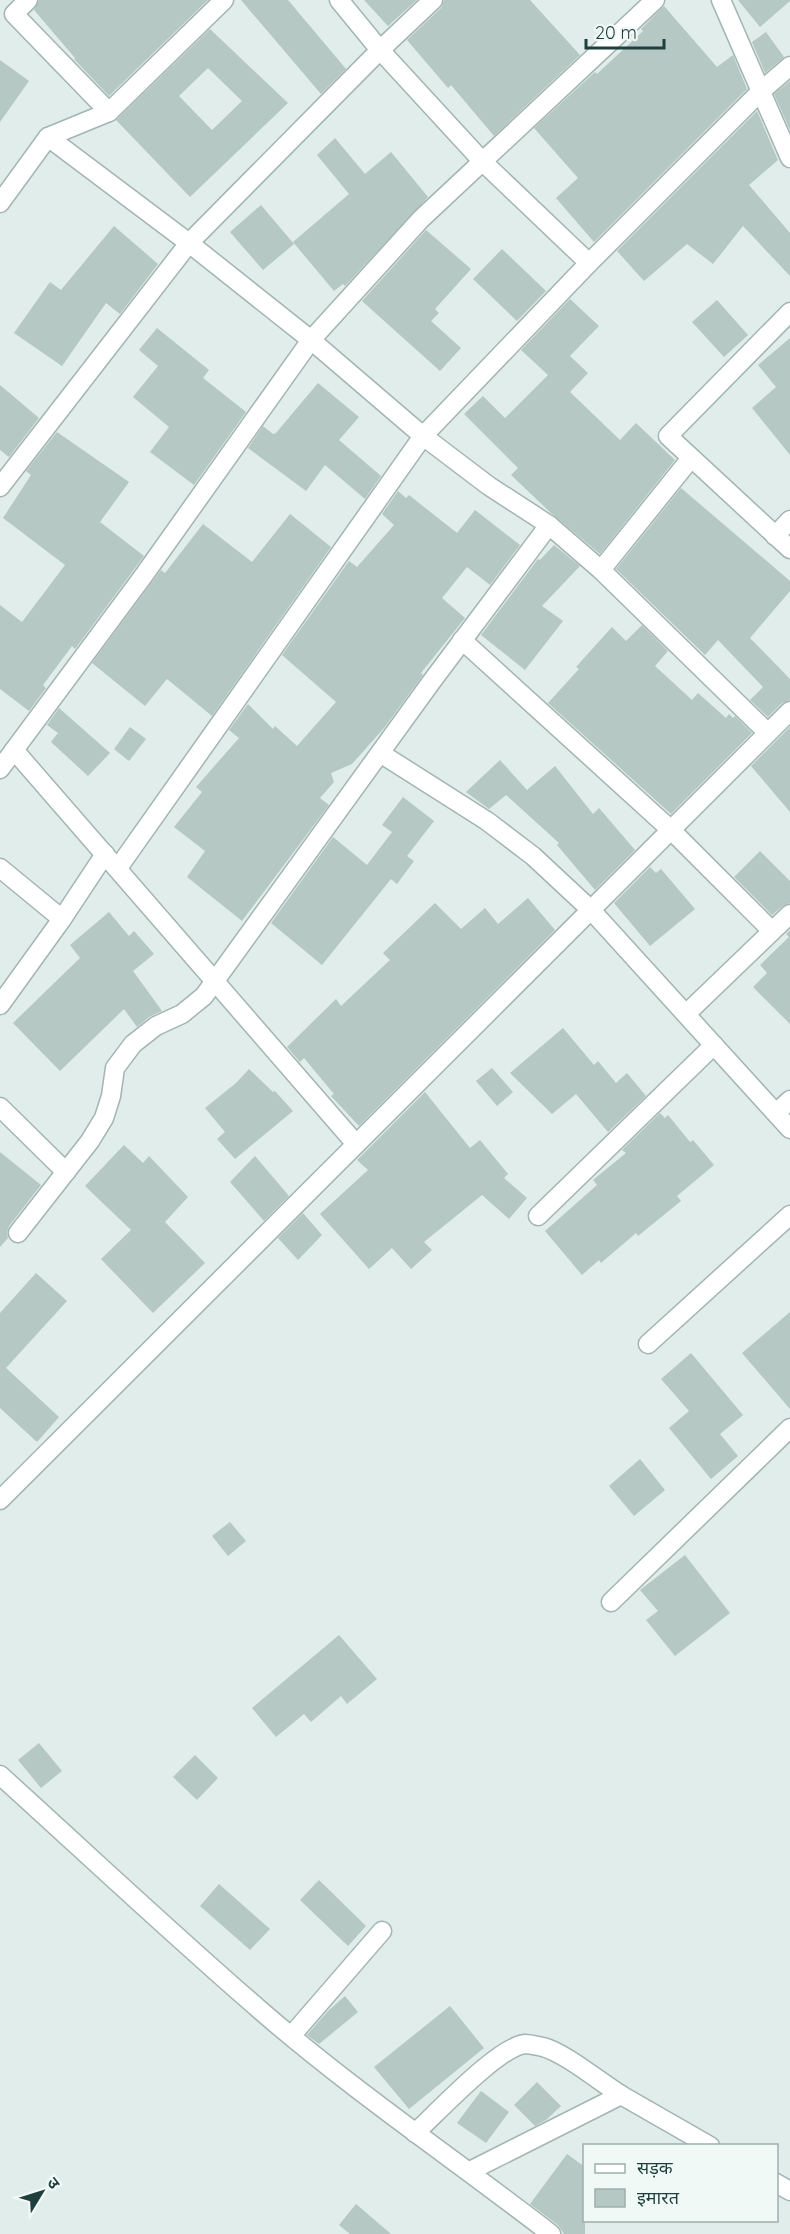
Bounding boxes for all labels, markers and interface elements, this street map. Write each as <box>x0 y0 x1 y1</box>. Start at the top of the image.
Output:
scale bar <box>586 12 664 50</box>
text: 20 m <box>595 21 637 44</box>
legend <box>583 2144 778 2222</box>
text: सड़क <box>637 2156 674 2179</box>
north arrow <box>12 2162 72 2222</box>
text: उ <box>43 2173 65 2193</box>
text: इमारत <box>637 2186 680 2209</box>

